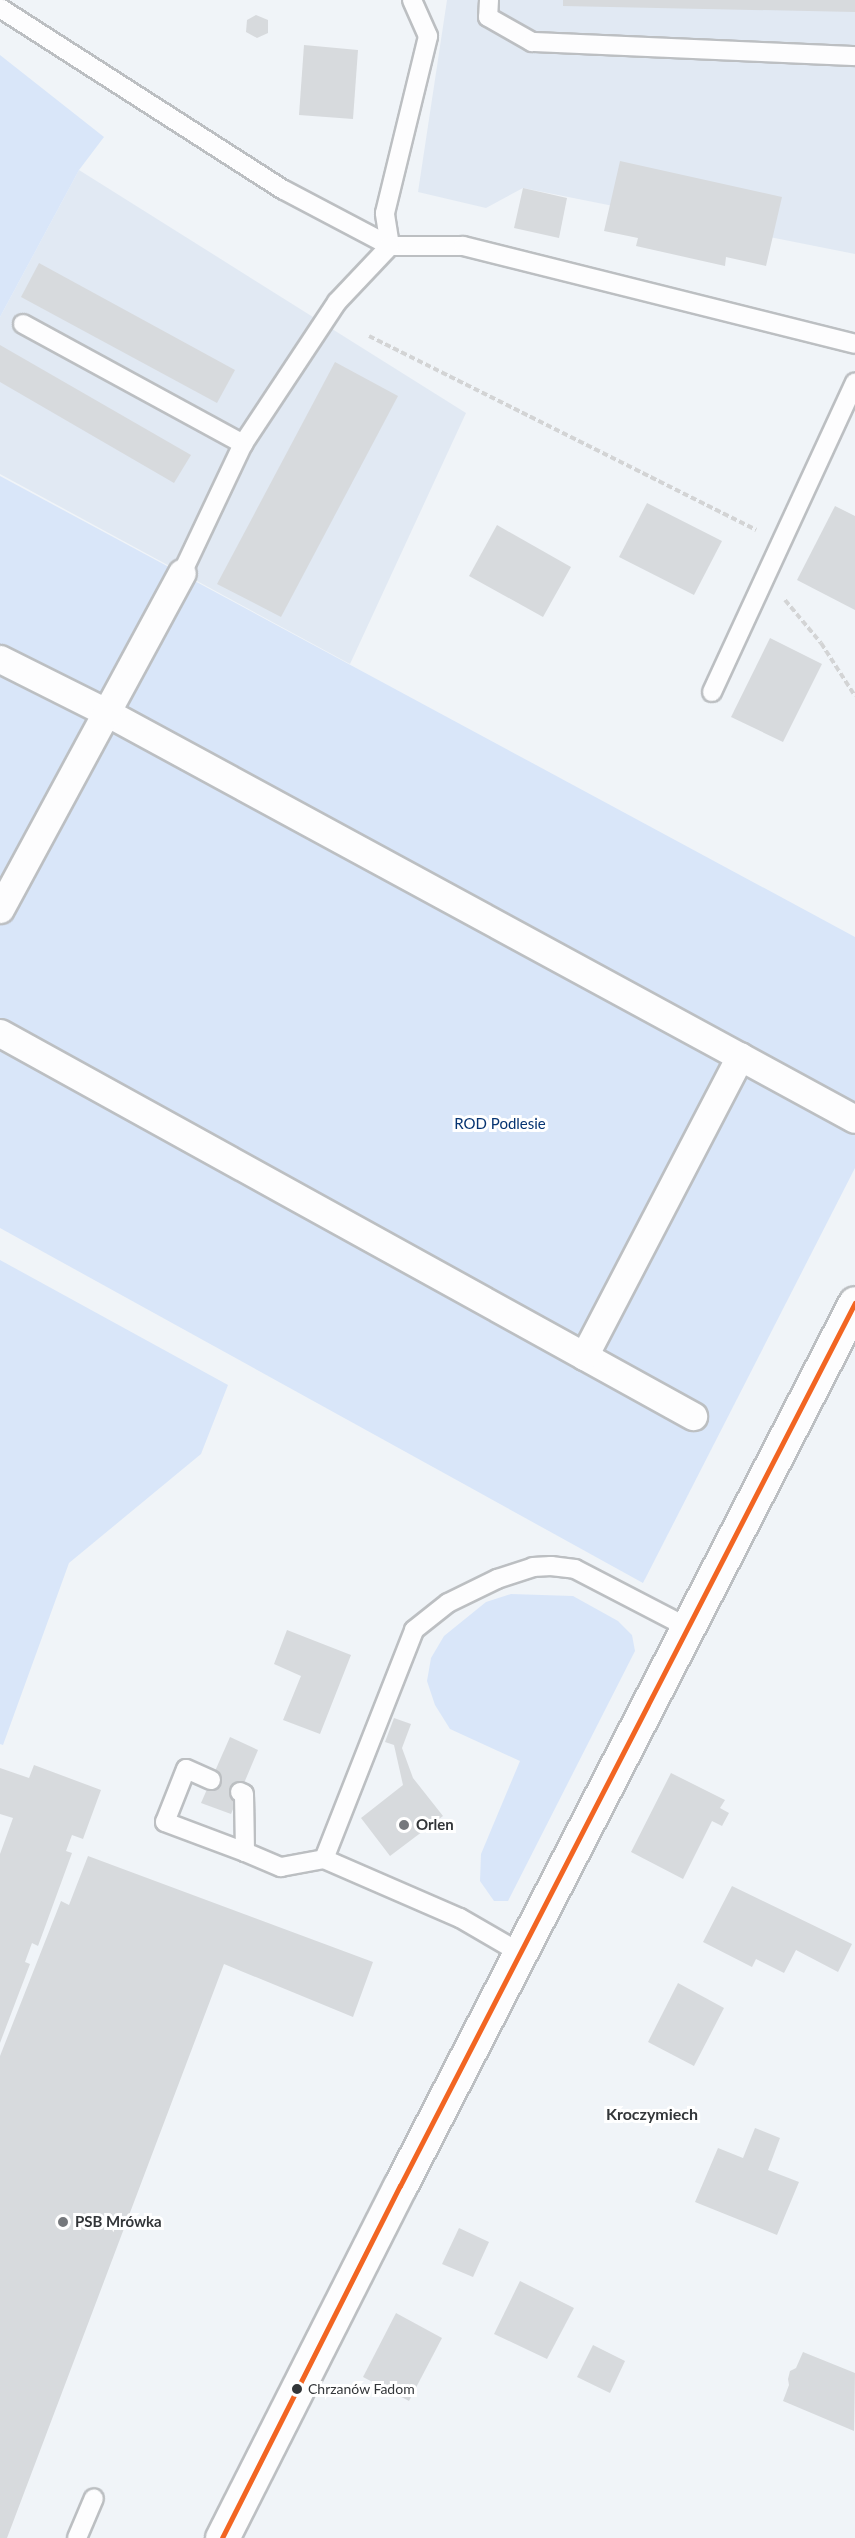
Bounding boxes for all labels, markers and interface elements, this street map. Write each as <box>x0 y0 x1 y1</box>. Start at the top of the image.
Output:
park label: ROD Podlesie <box>454 1115 546 1133</box>
place label: Orlen <box>416 1816 454 1834</box>
marker: Orlen <box>397 1818 411 1832</box>
district label: Kroczymiech <box>606 2104 698 2124</box>
place label: PSB Mrówka <box>75 2213 162 2231</box>
marker: PSB Mrówka <box>56 2215 70 2229</box>
place label: Chrzanów Fadom <box>308 2381 415 2397</box>
marker: Chrzanów Fadom <box>291 2383 303 2395</box>

